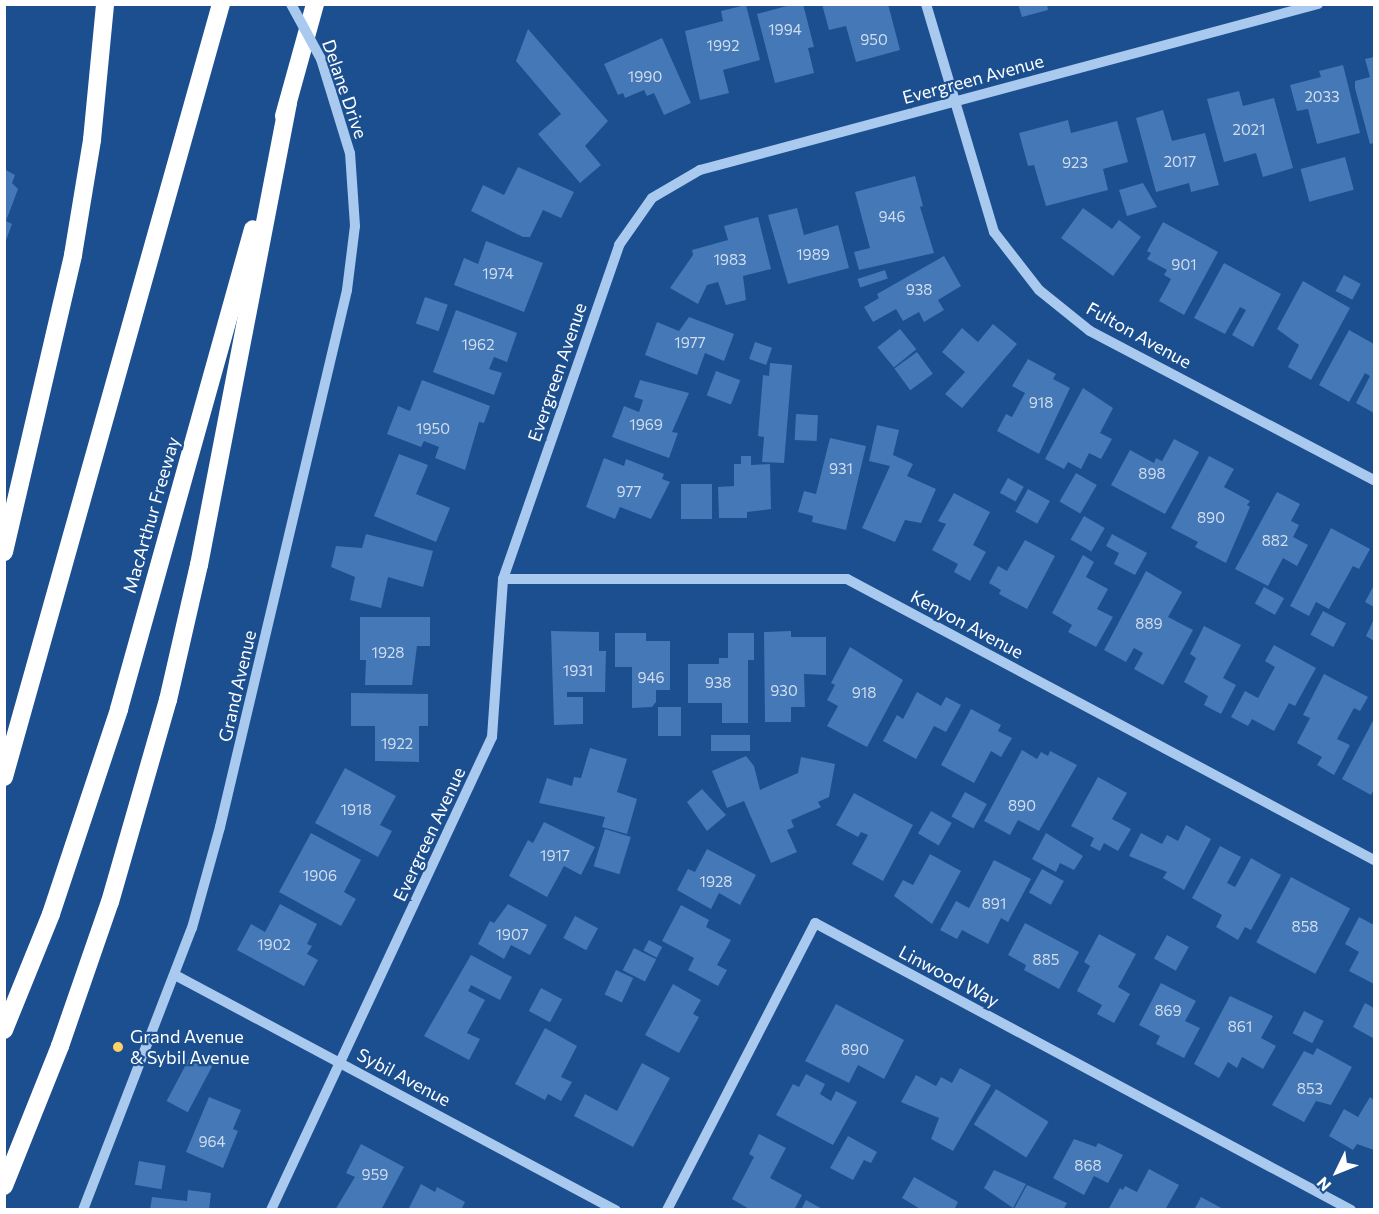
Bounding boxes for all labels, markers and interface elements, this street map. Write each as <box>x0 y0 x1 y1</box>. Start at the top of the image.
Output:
house number: 1994 <box>768 21 802 39</box>
house number: 950 <box>860 31 888 49</box>
street label: Delane Drive <box>318 37 372 141</box>
house number: 1992 <box>707 37 739 55</box>
street label: Evergreen Avenue <box>900 50 1046 108</box>
house number: 1990 <box>628 68 662 86</box>
house number: 2033 <box>1304 88 1340 106</box>
house number: 2021 <box>1233 121 1265 139</box>
house number: 2017 <box>1164 153 1196 171</box>
house number: 923 <box>1062 154 1088 172</box>
house number: 946 <box>878 208 906 226</box>
house number: 1989 <box>796 246 830 264</box>
house number: 1983 <box>713 251 747 269</box>
house number: 901 <box>1171 256 1197 274</box>
house number: 1974 <box>482 265 514 283</box>
house number: 938 <box>906 281 932 299</box>
street label: Fulton Avenue <box>1083 297 1195 373</box>
street label: Evergreen Avenue <box>523 300 591 444</box>
house number: 1977 <box>674 334 706 352</box>
house number: 1962 <box>462 336 494 354</box>
house number: 918 <box>1029 394 1053 412</box>
house number: 1969 <box>629 416 663 434</box>
house number: 1950 <box>416 420 450 438</box>
street label: MacArthur Freeway <box>118 434 184 596</box>
house number: 931 <box>829 460 853 478</box>
house number: 898 <box>1138 465 1166 483</box>
house number: 977 <box>617 483 641 501</box>
house number: 890 <box>1197 509 1225 527</box>
house number: 882 <box>1262 532 1288 550</box>
street label: Kenyon Avenue <box>907 585 1027 663</box>
house number: 889 <box>1135 615 1163 633</box>
street label: Grand Avenue <box>214 628 260 744</box>
house number: 1928 <box>372 644 404 662</box>
house number: 1931 <box>563 662 593 680</box>
house number: 946 <box>637 669 665 687</box>
house number: 938 <box>705 674 731 692</box>
house number: 930 <box>770 682 798 700</box>
house number: 918 <box>852 684 876 702</box>
house number: 1922 <box>381 735 413 753</box>
street label: Evergreen Avenue <box>388 764 470 904</box>
house number: 890 <box>1008 797 1036 815</box>
house number: 1918 <box>340 801 372 819</box>
house number: 1917 <box>540 847 570 865</box>
house number: 1906 <box>303 867 337 885</box>
house number: 1928 <box>700 873 732 891</box>
house number: 891 <box>982 895 1006 913</box>
house number: 858 <box>1292 918 1318 936</box>
house number: 1907 <box>495 926 529 944</box>
house number: 1902 <box>257 936 291 954</box>
street label: Linwood Way <box>895 941 1003 1011</box>
house number: 885 <box>1033 951 1059 969</box>
house number: 869 <box>1154 1002 1182 1020</box>
house number: 861 <box>1228 1018 1252 1036</box>
place label: Grand Avenue & Sybil Avenue <box>130 1026 249 1068</box>
marker: Grand Avenue & Sybil Avenue <box>111 1040 125 1054</box>
house number: 890 <box>841 1041 869 1059</box>
street label: Sybil Avenue <box>354 1043 454 1111</box>
house number: 853 <box>1297 1080 1323 1098</box>
house number: 964 <box>198 1133 226 1151</box>
north arrow <box>1307 1142 1367 1202</box>
house number: 868 <box>1074 1157 1102 1175</box>
house number: 959 <box>362 1166 388 1184</box>
text: N <box>1312 1174 1335 1195</box>

